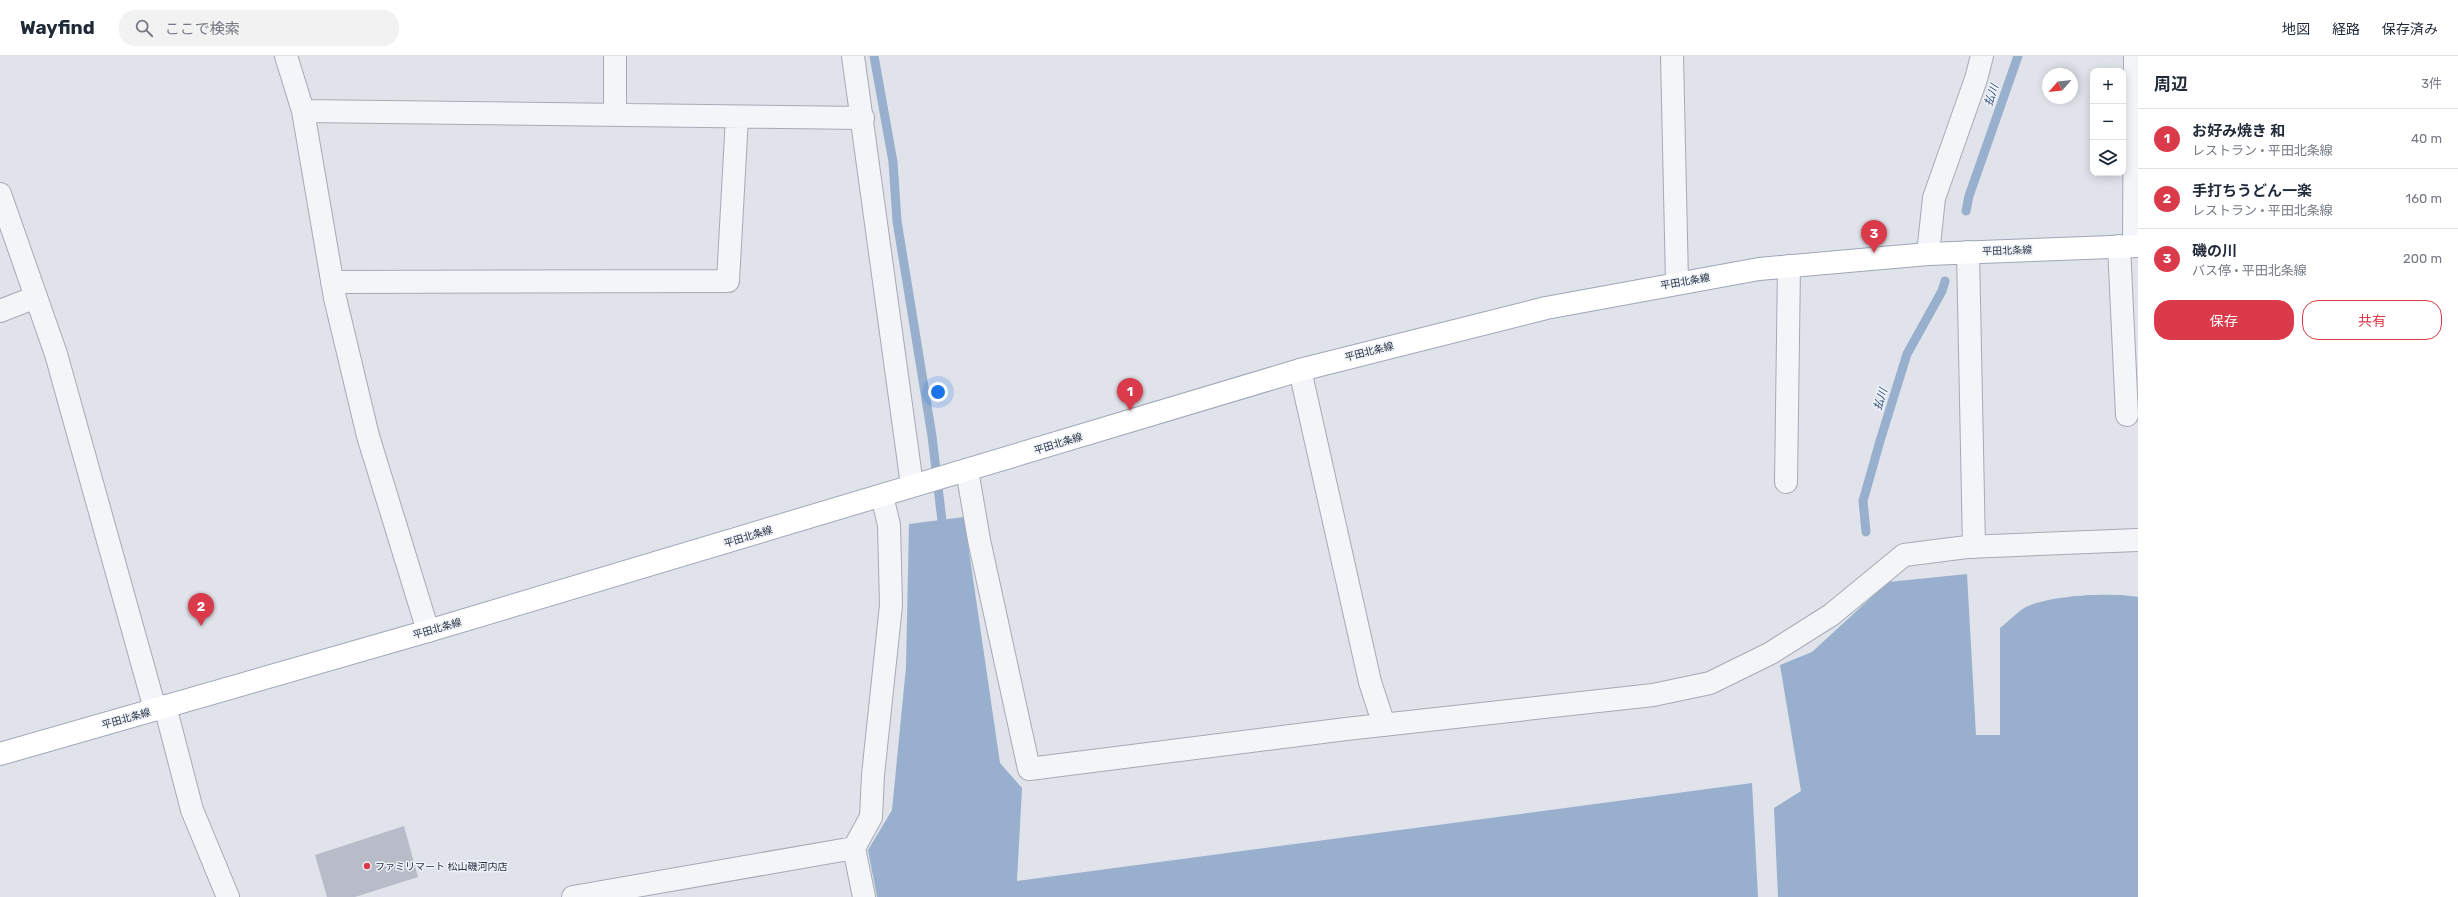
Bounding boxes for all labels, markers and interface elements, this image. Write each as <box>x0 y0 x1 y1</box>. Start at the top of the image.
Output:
search box <box>119 10 399 46</box>
text: Wayfind <box>20 16 95 39</box>
icon: search <box>133 17 155 39</box>
text: ここで検索 <box>165 20 240 38</box>
text: 地図 <box>2282 21 2310 38</box>
text: 経路 <box>2332 21 2360 38</box>
text: 保存済み <box>2382 21 2438 38</box>
north arrow <box>2042 68 2078 104</box>
map controls <box>2090 68 2126 176</box>
button: + <box>2090 68 2126 104</box>
text: 周辺 <box>2154 74 2188 94</box>
text: 3件 <box>2421 76 2442 91</box>
water label: 払川 <box>1982 82 2002 108</box>
button: − <box>2090 104 2126 140</box>
text: お好み焼き 和 <box>2192 122 2285 140</box>
text: 1 <box>2164 131 2170 146</box>
text: 40 m <box>2411 131 2442 146</box>
button: layers <box>2090 140 2126 176</box>
text: レストラン · 平田北条線 <box>2192 143 2333 158</box>
text: 手打ちうどん一楽 <box>2192 182 2312 200</box>
text: 2 <box>2163 191 2171 206</box>
text: 160 m <box>2406 191 2442 206</box>
text: レストラン · 平田北条線 <box>2192 203 2333 218</box>
pin: 3 <box>1861 220 1887 253</box>
text: 磯の川 <box>2192 242 2237 260</box>
street label: 平田北条線 <box>1982 244 2032 258</box>
text: 3 <box>2163 251 2171 266</box>
text: 200 m <box>2403 251 2442 266</box>
text: バス停 · 平田北条線 <box>2192 263 2307 278</box>
street label: 平田北条線 <box>1660 272 1711 292</box>
button: 保存 <box>2154 300 2294 340</box>
button: 共有 <box>2302 300 2442 340</box>
street label: 平田北条線 <box>1344 340 1395 364</box>
pin: 1 <box>1117 378 1143 411</box>
your location <box>928 382 948 402</box>
water label: 払川 <box>1871 386 1890 412</box>
street label: 平田北条線 <box>1033 431 1084 457</box>
street label: 平田北条線 <box>723 524 774 550</box>
pin: 2 <box>188 593 214 626</box>
street label: 平田北条線 <box>412 616 463 642</box>
street label: 平田北条線 <box>101 706 152 732</box>
marker: ファミリマート 松山磯河内店 <box>362 861 372 871</box>
place label: ファミリマート 松山磯河内店 <box>375 861 507 873</box>

